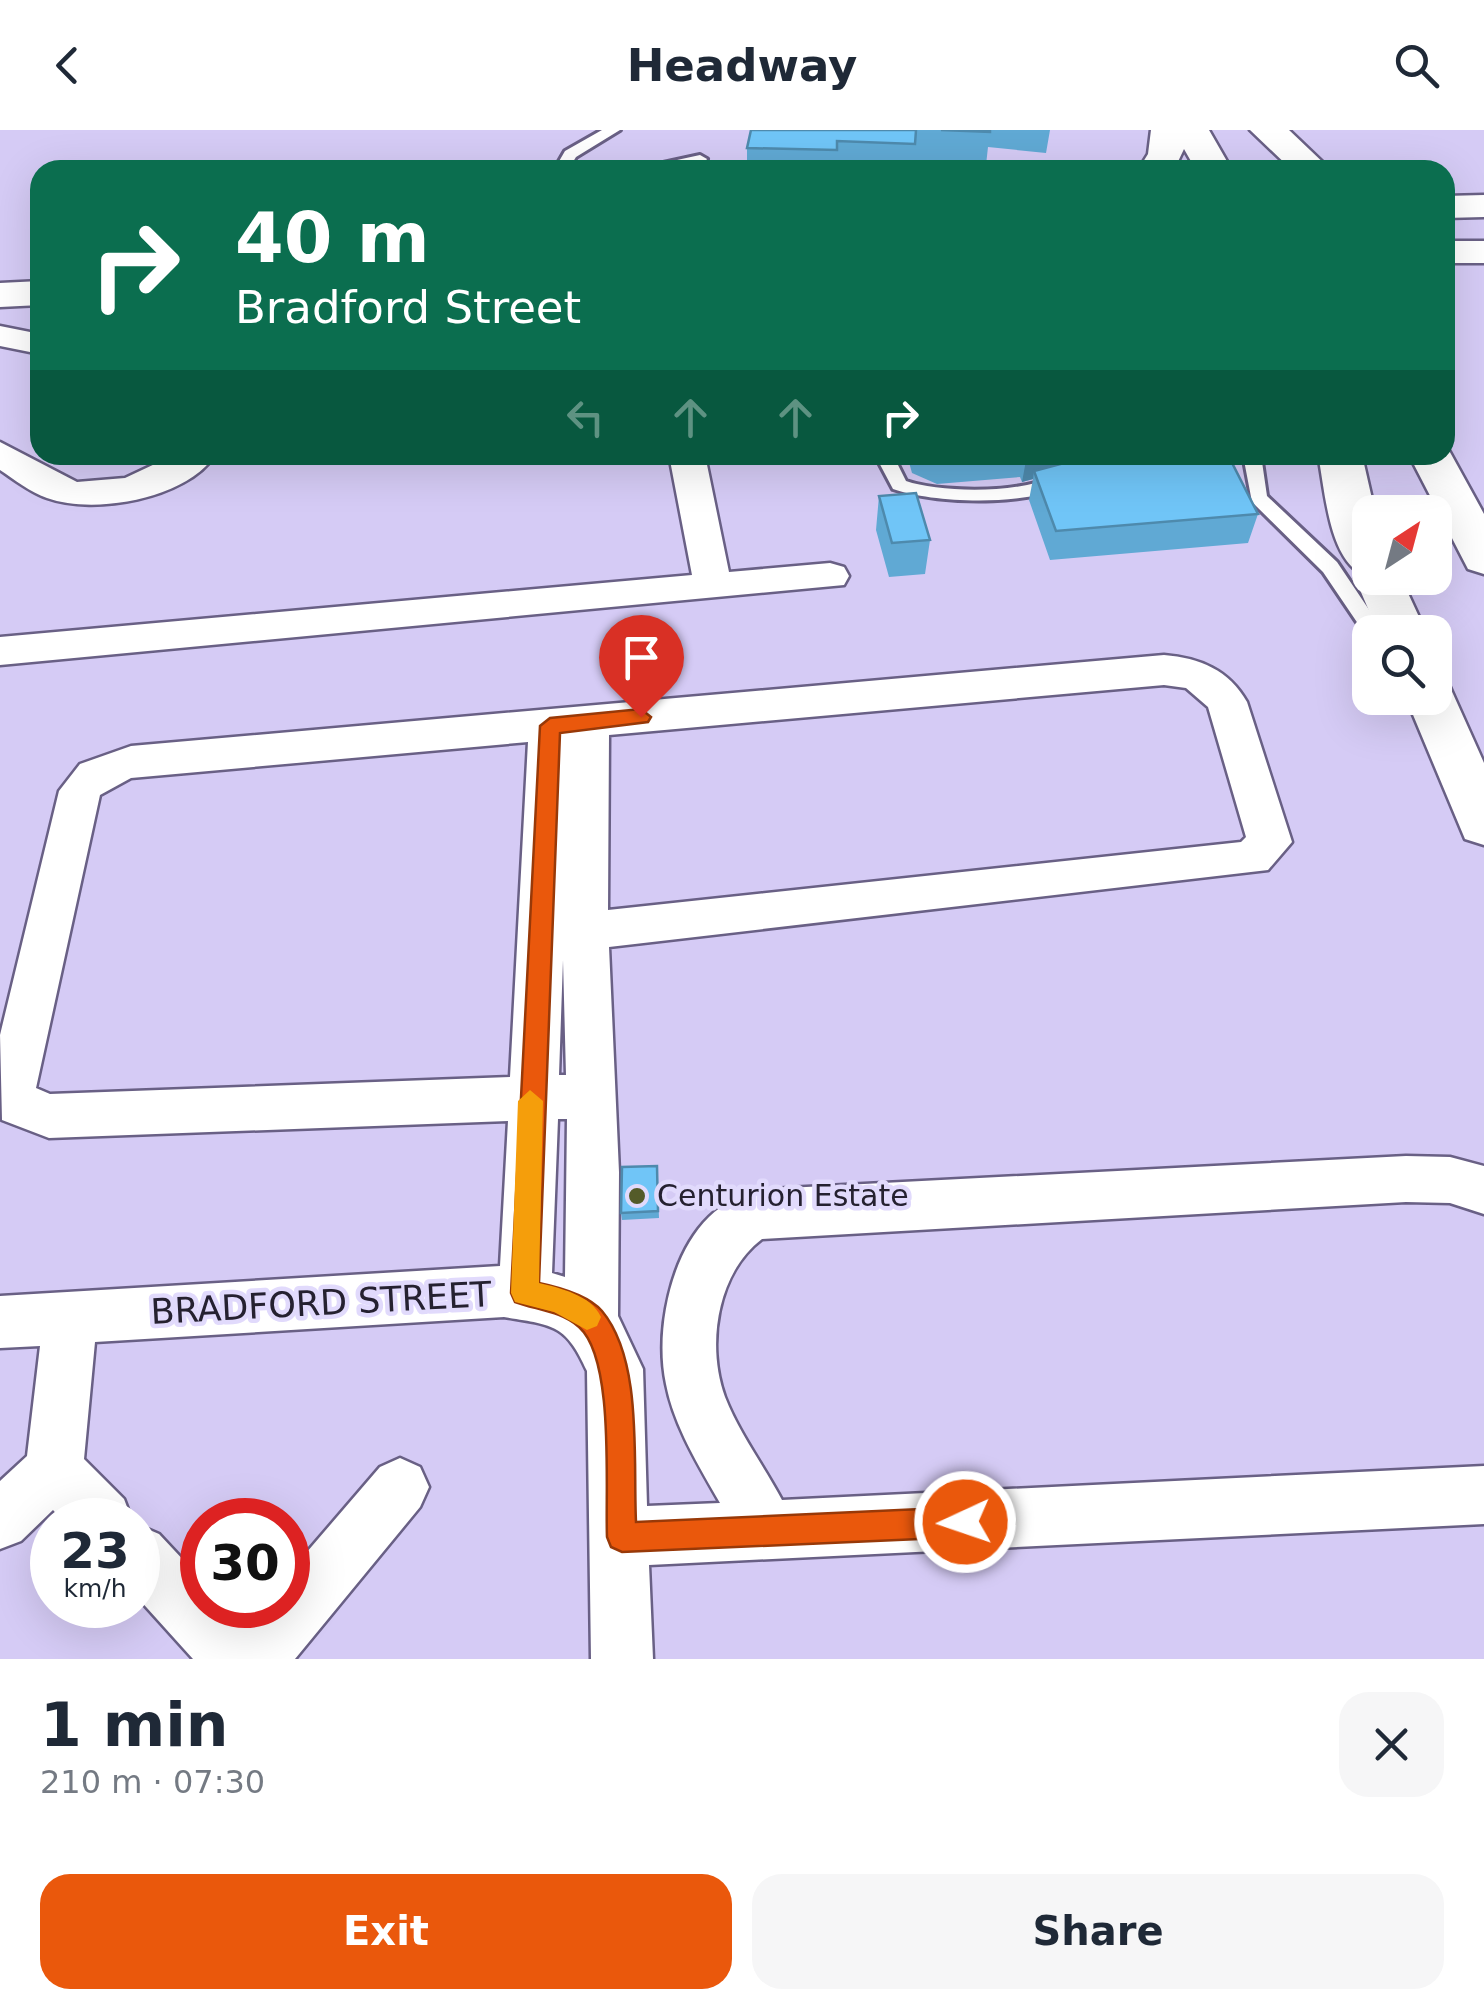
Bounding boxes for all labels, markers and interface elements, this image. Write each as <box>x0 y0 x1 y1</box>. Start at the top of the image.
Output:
icon: back <box>40 38 95 93</box>
icon: search <box>1389 38 1444 93</box>
text: Headway <box>627 39 857 92</box>
text: 40 m <box>235 197 430 279</box>
icon: right <box>70 200 200 330</box>
text: Bradford Street <box>235 281 581 334</box>
icon: left <box>558 390 613 445</box>
icon: ahead <box>663 390 718 445</box>
icon: ahead <box>768 390 823 445</box>
icon: right <box>873 390 928 445</box>
north arrow <box>1352 495 1452 595</box>
map controls <box>1352 495 1452 715</box>
pin <box>599 615 684 718</box>
button: search <box>1352 615 1452 715</box>
icon: arrive <box>614 630 669 685</box>
place label: Centurion Estate <box>657 1178 909 1213</box>
marker: Centurion Estate <box>626 1185 648 1207</box>
street label: BRADFORD STREET <box>149 1274 493 1332</box>
position arrow <box>913 1470 1017 1574</box>
speed limit sign: 30 <box>180 1498 310 1628</box>
text: 23 <box>60 1522 130 1580</box>
text: km/h <box>63 1574 127 1603</box>
text: 1 min <box>40 1690 228 1760</box>
button: close <box>1339 1692 1444 1797</box>
text: 210 m · 07:30 <box>40 1763 265 1801</box>
button: Exit <box>40 1874 732 1989</box>
button: Share <box>752 1874 1444 1989</box>

